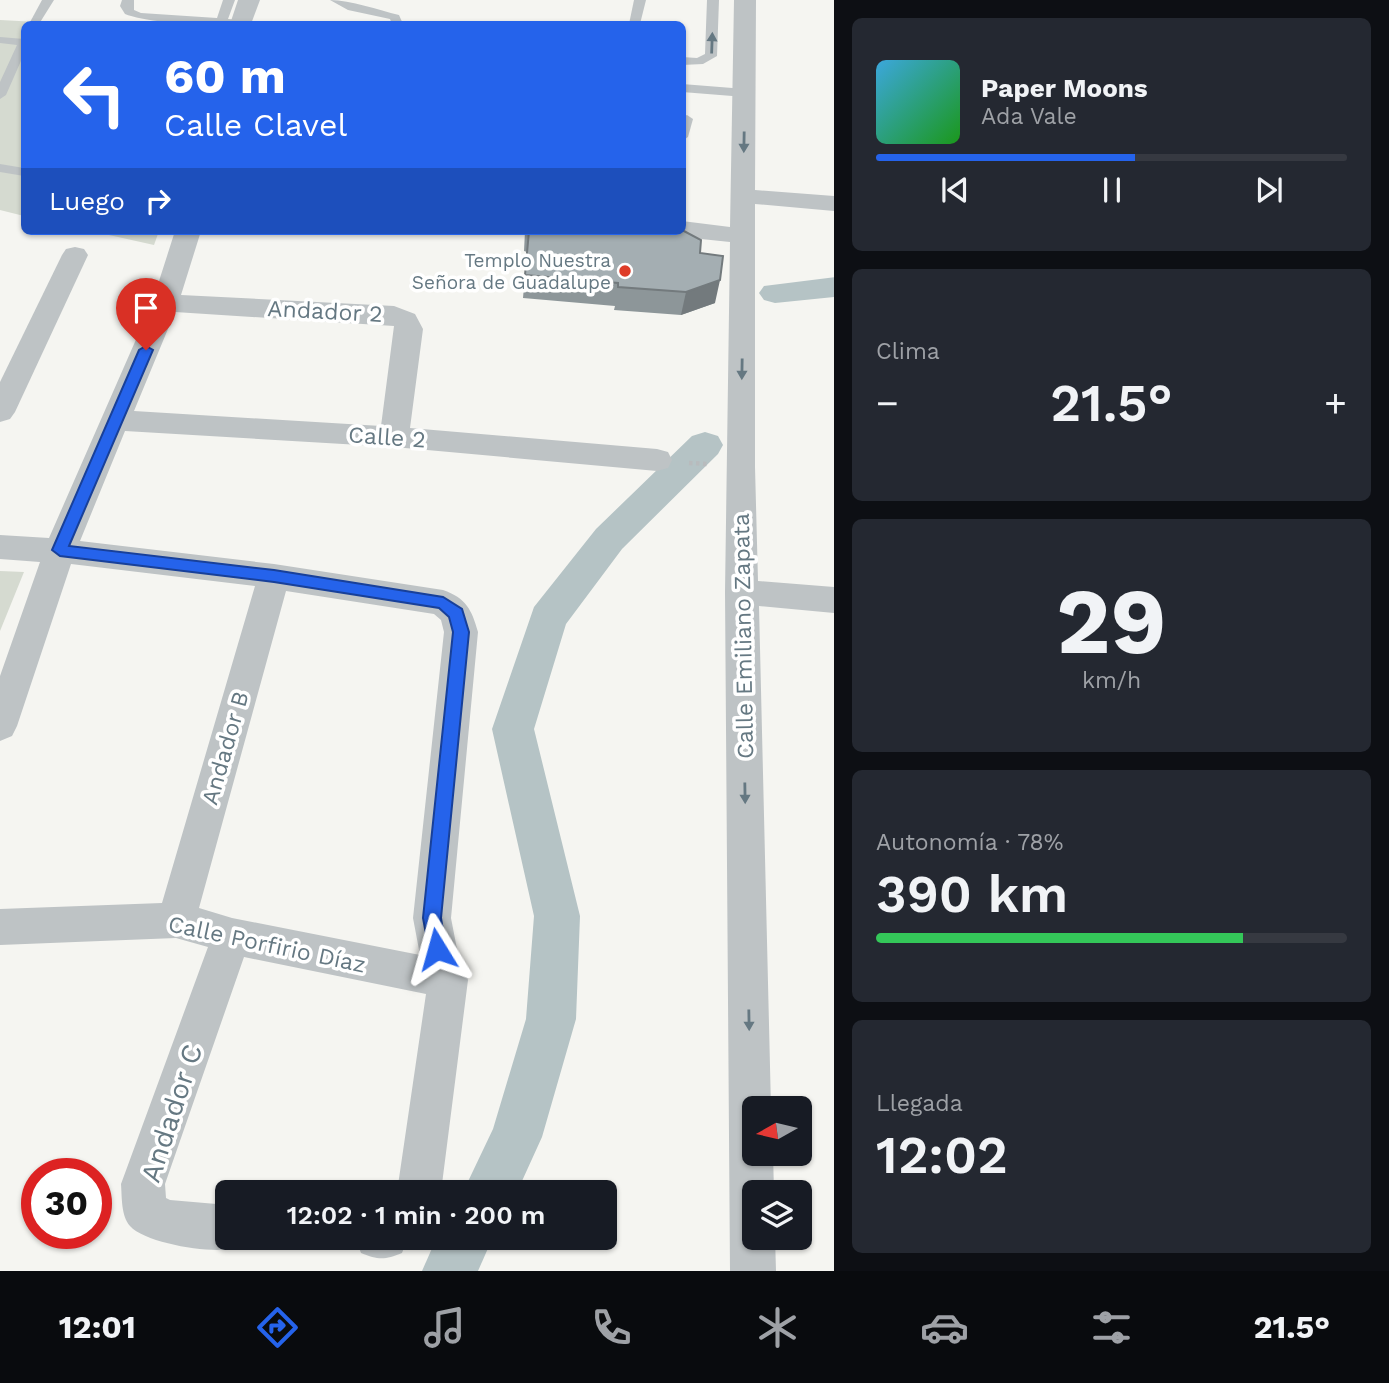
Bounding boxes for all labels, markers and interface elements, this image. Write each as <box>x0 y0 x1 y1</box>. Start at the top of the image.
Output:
one-way arrow <box>706 32 717 54</box>
text: 60 m <box>164 47 286 105</box>
icon: left <box>49 49 140 140</box>
text: Paper Moons <box>981 73 1148 103</box>
text: Ada Vale <box>981 103 1077 130</box>
text: Calle Clavel <box>164 106 347 144</box>
one-way arrow <box>738 131 750 153</box>
icon: previous <box>936 171 974 209</box>
icon: pause <box>1093 171 1131 209</box>
icon: next <box>1250 171 1288 209</box>
icon: right <box>139 182 177 220</box>
text: Luego <box>49 186 125 216</box>
place label: Templo Nuestra Señora de Guadalupe <box>412 249 611 294</box>
marker: Templo Nuestra Señora de Guadalupe <box>617 263 633 279</box>
pin <box>116 278 176 350</box>
icon: arrive <box>127 289 165 327</box>
street label: Andador 2 <box>267 295 383 328</box>
text: Clima <box>876 338 940 365</box>
one-way arrow <box>736 358 747 380</box>
text: 21.5° <box>1050 373 1173 434</box>
text: − <box>876 381 899 425</box>
text: + <box>1324 381 1347 425</box>
street label: Calle 2 <box>347 421 427 454</box>
street label: Calle Emiliano Zapata <box>728 513 759 759</box>
text: 29 <box>1056 568 1167 675</box>
text: km/h <box>1082 667 1141 694</box>
street label: Andador B <box>196 688 255 808</box>
one-way arrow <box>739 782 751 804</box>
text: Autonomía · 78% <box>876 829 1063 856</box>
text: 390 km <box>876 864 1068 925</box>
street label: Calle Porfirio Díaz <box>166 910 368 979</box>
position arrow <box>400 912 474 986</box>
one-way arrow <box>743 1009 755 1031</box>
street label: Andador C <box>134 1040 209 1186</box>
text: Llegada <box>876 1090 963 1117</box>
north arrow <box>742 1096 812 1166</box>
map controls <box>742 1096 812 1250</box>
text: 12:02 <box>876 1125 1008 1186</box>
speed limit sign: 30 <box>21 1158 112 1249</box>
button: layers <box>742 1180 812 1250</box>
text: 12:02 · 1 min · 200 m <box>287 1200 545 1230</box>
icon: directions <box>253 1303 302 1352</box>
icon: music <box>420 1303 469 1352</box>
icon: phone <box>587 1303 636 1352</box>
icon: climate <box>753 1303 802 1352</box>
icon: car <box>920 1303 969 1352</box>
icon: filters <box>1087 1303 1136 1352</box>
text: 12:01 <box>59 1308 136 1346</box>
text: 21.5° <box>1253 1308 1330 1346</box>

